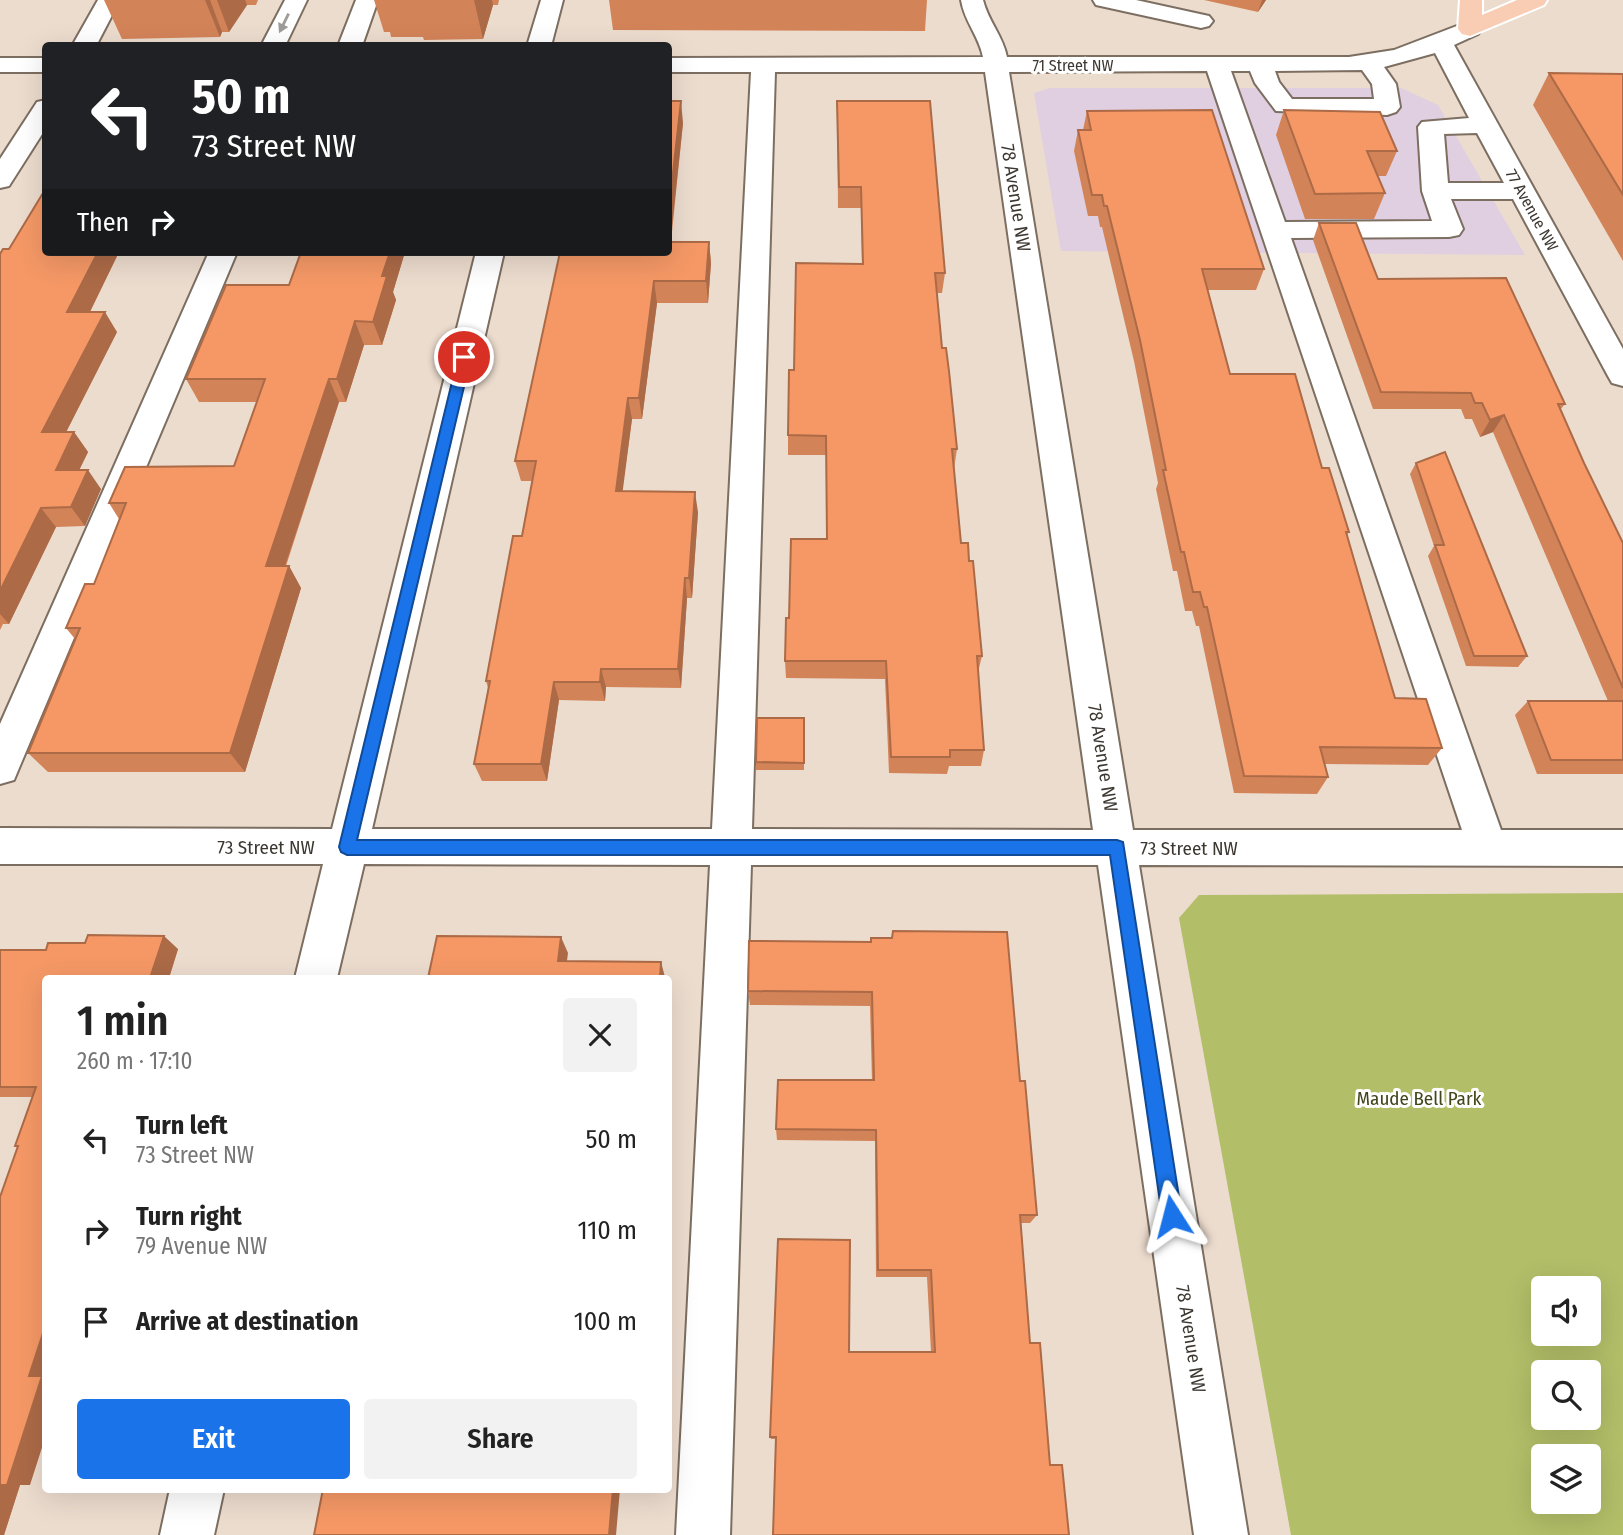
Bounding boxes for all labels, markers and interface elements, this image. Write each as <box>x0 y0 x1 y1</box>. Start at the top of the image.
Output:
one-way arrow <box>279 13 290 33</box>
street label: 71 Street NW <box>1032 56 1114 75</box>
text: 50 m <box>192 67 290 126</box>
icon: left <box>77 70 168 161</box>
text: 73 Street NW <box>192 127 356 165</box>
street label: 78 Avenue NW <box>996 143 1036 253</box>
street label: 77 Avenue NW <box>1502 166 1562 254</box>
icon: right <box>143 203 181 241</box>
text: Then <box>77 207 129 238</box>
pin <box>434 327 494 387</box>
icon: arrive <box>445 338 483 376</box>
street label: 78 Avenue NW <box>1083 703 1123 813</box>
street label: 73 Street NW <box>217 836 315 859</box>
street label: 73 Street NW <box>1140 837 1238 860</box>
text: 1 min <box>77 996 168 1046</box>
button: close <box>563 998 637 1072</box>
text: 260 m · 17:10 <box>77 1047 192 1075</box>
park label: Maude Bell Park <box>1357 1087 1482 1110</box>
text: Turn left <box>136 1110 228 1141</box>
icon: left <box>77 1121 115 1159</box>
text: 50 m <box>585 1124 637 1155</box>
text: 73 Street NW <box>136 1141 254 1169</box>
position arrow <box>1135 1179 1209 1253</box>
text: Turn right <box>136 1201 242 1232</box>
icon: right <box>77 1212 115 1250</box>
text: 110 m <box>577 1215 637 1246</box>
text: 79 Avenue NW <box>136 1232 267 1260</box>
map controls <box>1531 1276 1601 1514</box>
button: sound <box>1531 1276 1601 1346</box>
street label: 78 Avenue NW <box>1171 1284 1211 1394</box>
icon: arrive <box>77 1303 115 1341</box>
text: Arrive at destination <box>136 1306 359 1337</box>
text: 100 m <box>574 1306 637 1337</box>
button: search <box>1531 1360 1601 1430</box>
button: Exit <box>77 1399 350 1479</box>
button: Share <box>364 1399 637 1479</box>
button: layers <box>1531 1444 1601 1514</box>

